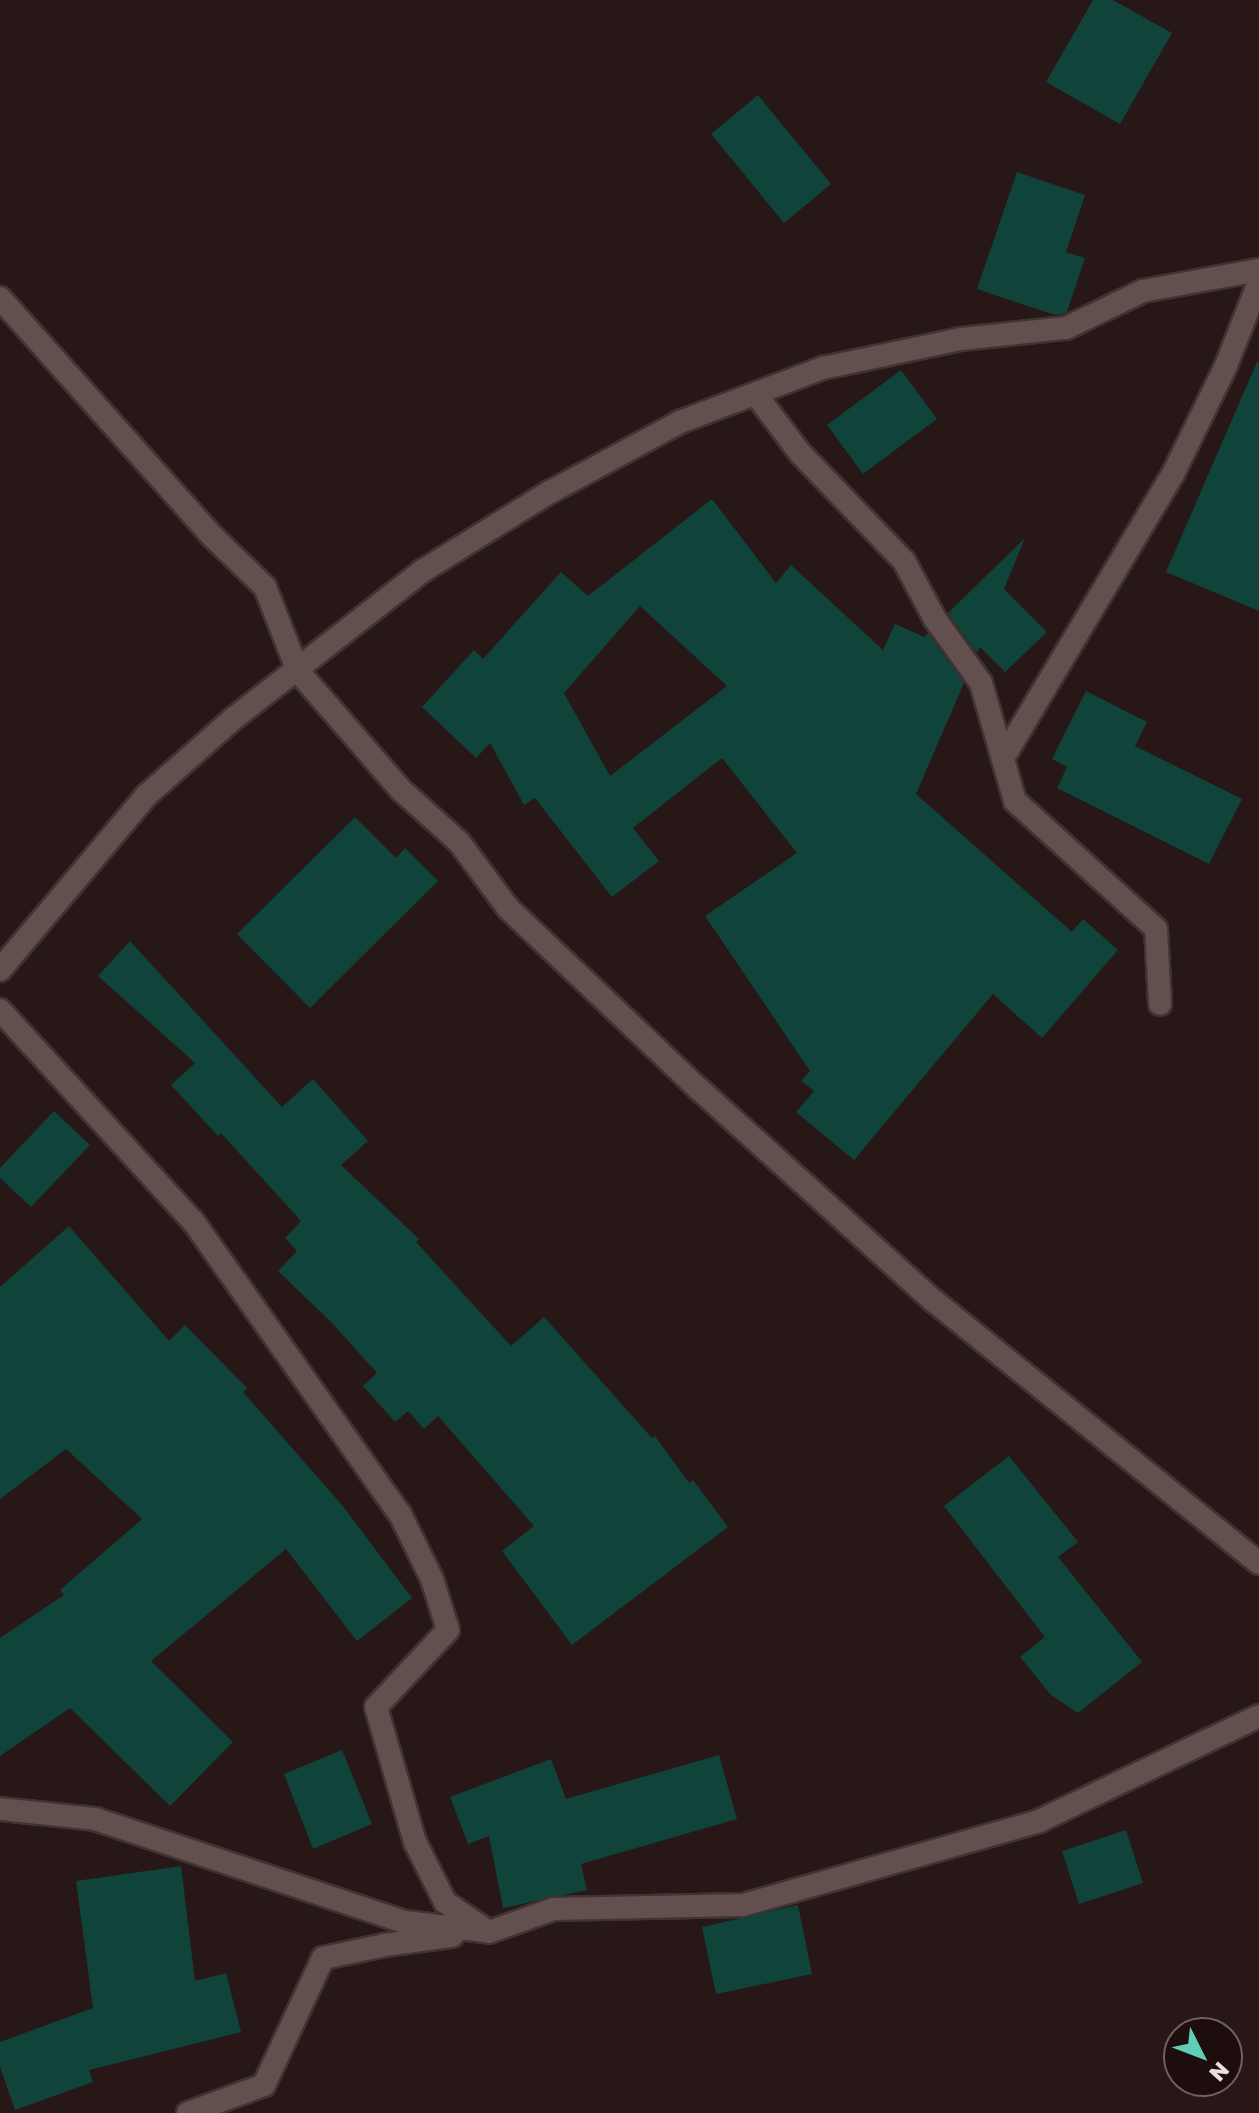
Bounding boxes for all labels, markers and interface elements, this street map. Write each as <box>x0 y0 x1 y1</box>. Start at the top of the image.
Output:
north arrow <box>1163 2017 1243 2097</box>
text: N <box>1204 2057 1235 2087</box>

